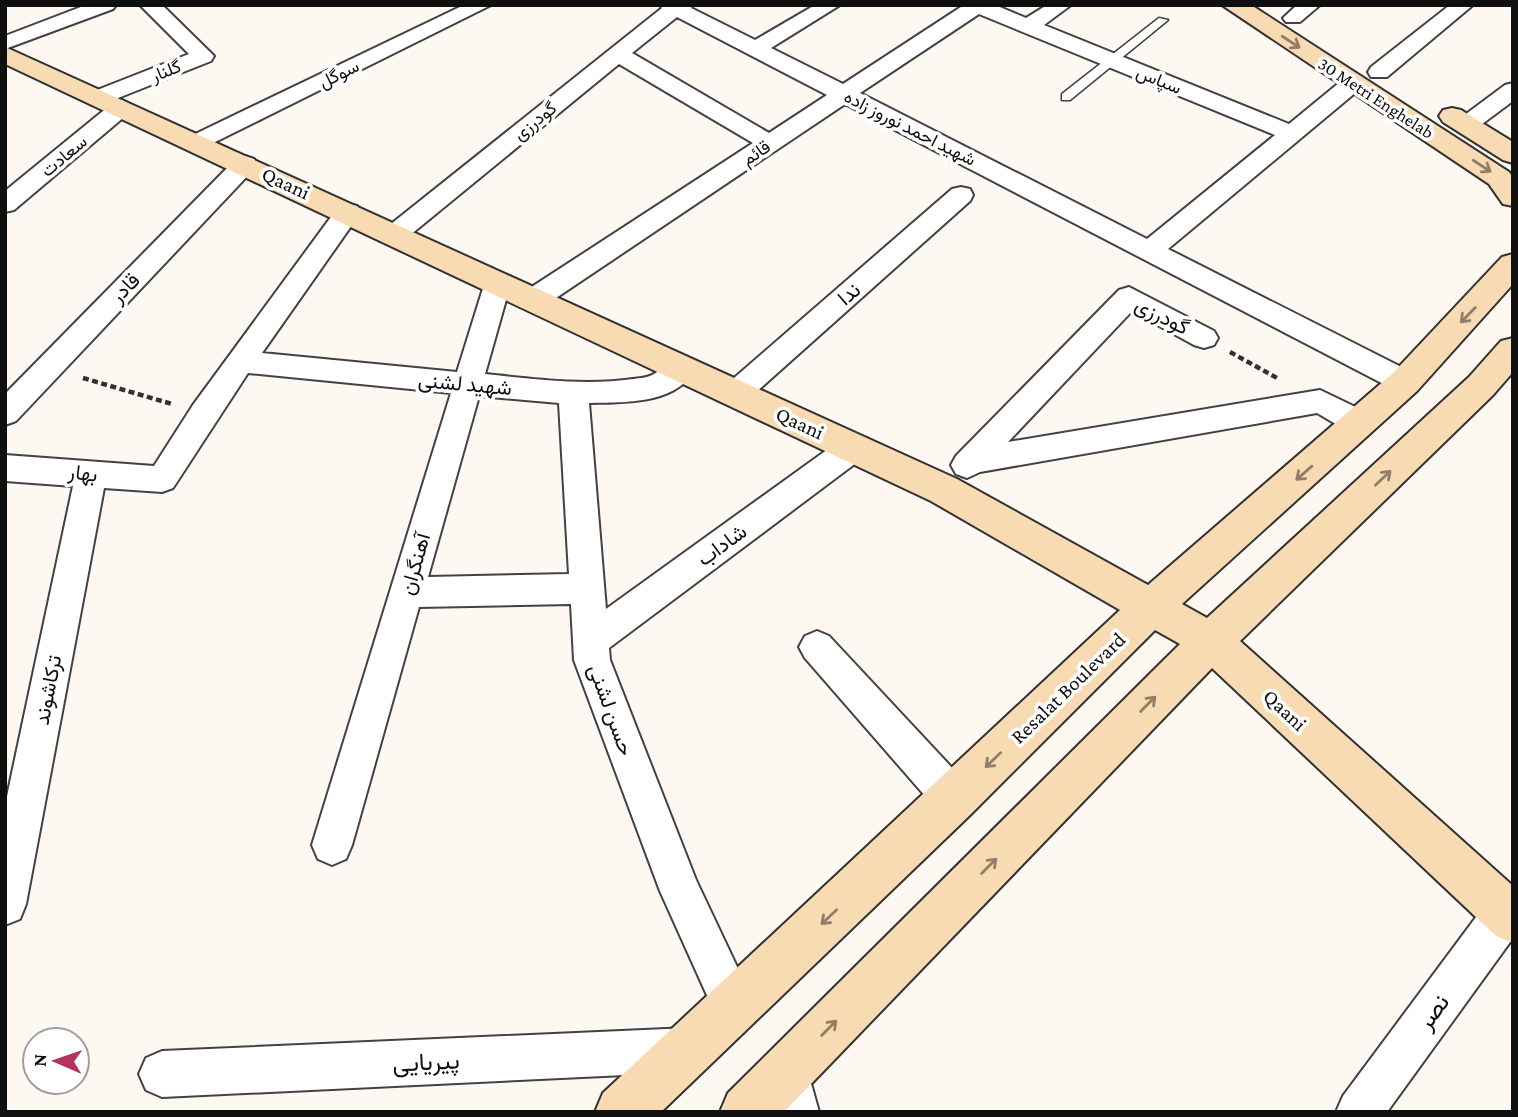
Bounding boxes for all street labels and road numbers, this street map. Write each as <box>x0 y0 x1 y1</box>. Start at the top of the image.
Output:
street label: 30 Metri Enghelab <box>1315 53 1437 143</box>
street label: گلنار <box>147 56 184 87</box>
street label: سوگل <box>316 56 363 93</box>
street label: سپاس <box>1133 62 1184 100</box>
street label: شهید احمد نوروز زاده <box>840 86 979 171</box>
street label: گودرزی <box>510 98 561 145</box>
street label: سعادت <box>37 131 91 181</box>
street label: قائم <box>738 136 775 171</box>
street label: Qaani <box>258 161 314 205</box>
street label: قادر <box>104 268 146 309</box>
street label: ندا <box>833 278 865 310</box>
street label: گودرزی <box>1130 292 1193 341</box>
street label: شهید لشنی <box>417 368 513 401</box>
street label: Qaani <box>772 401 828 445</box>
street label: بهار <box>66 459 99 488</box>
street label: شاداب <box>693 519 751 571</box>
street label: آهنگران <box>395 528 437 598</box>
street label: Resalat Boulevard <box>1006 627 1130 749</box>
street label: ترکاشوند <box>29 653 67 727</box>
street label: حسن لشنی <box>583 661 639 759</box>
street label: Qaani <box>1258 684 1312 736</box>
street label: نصر <box>1410 989 1456 1036</box>
street label: پیریایی <box>392 1046 460 1080</box>

